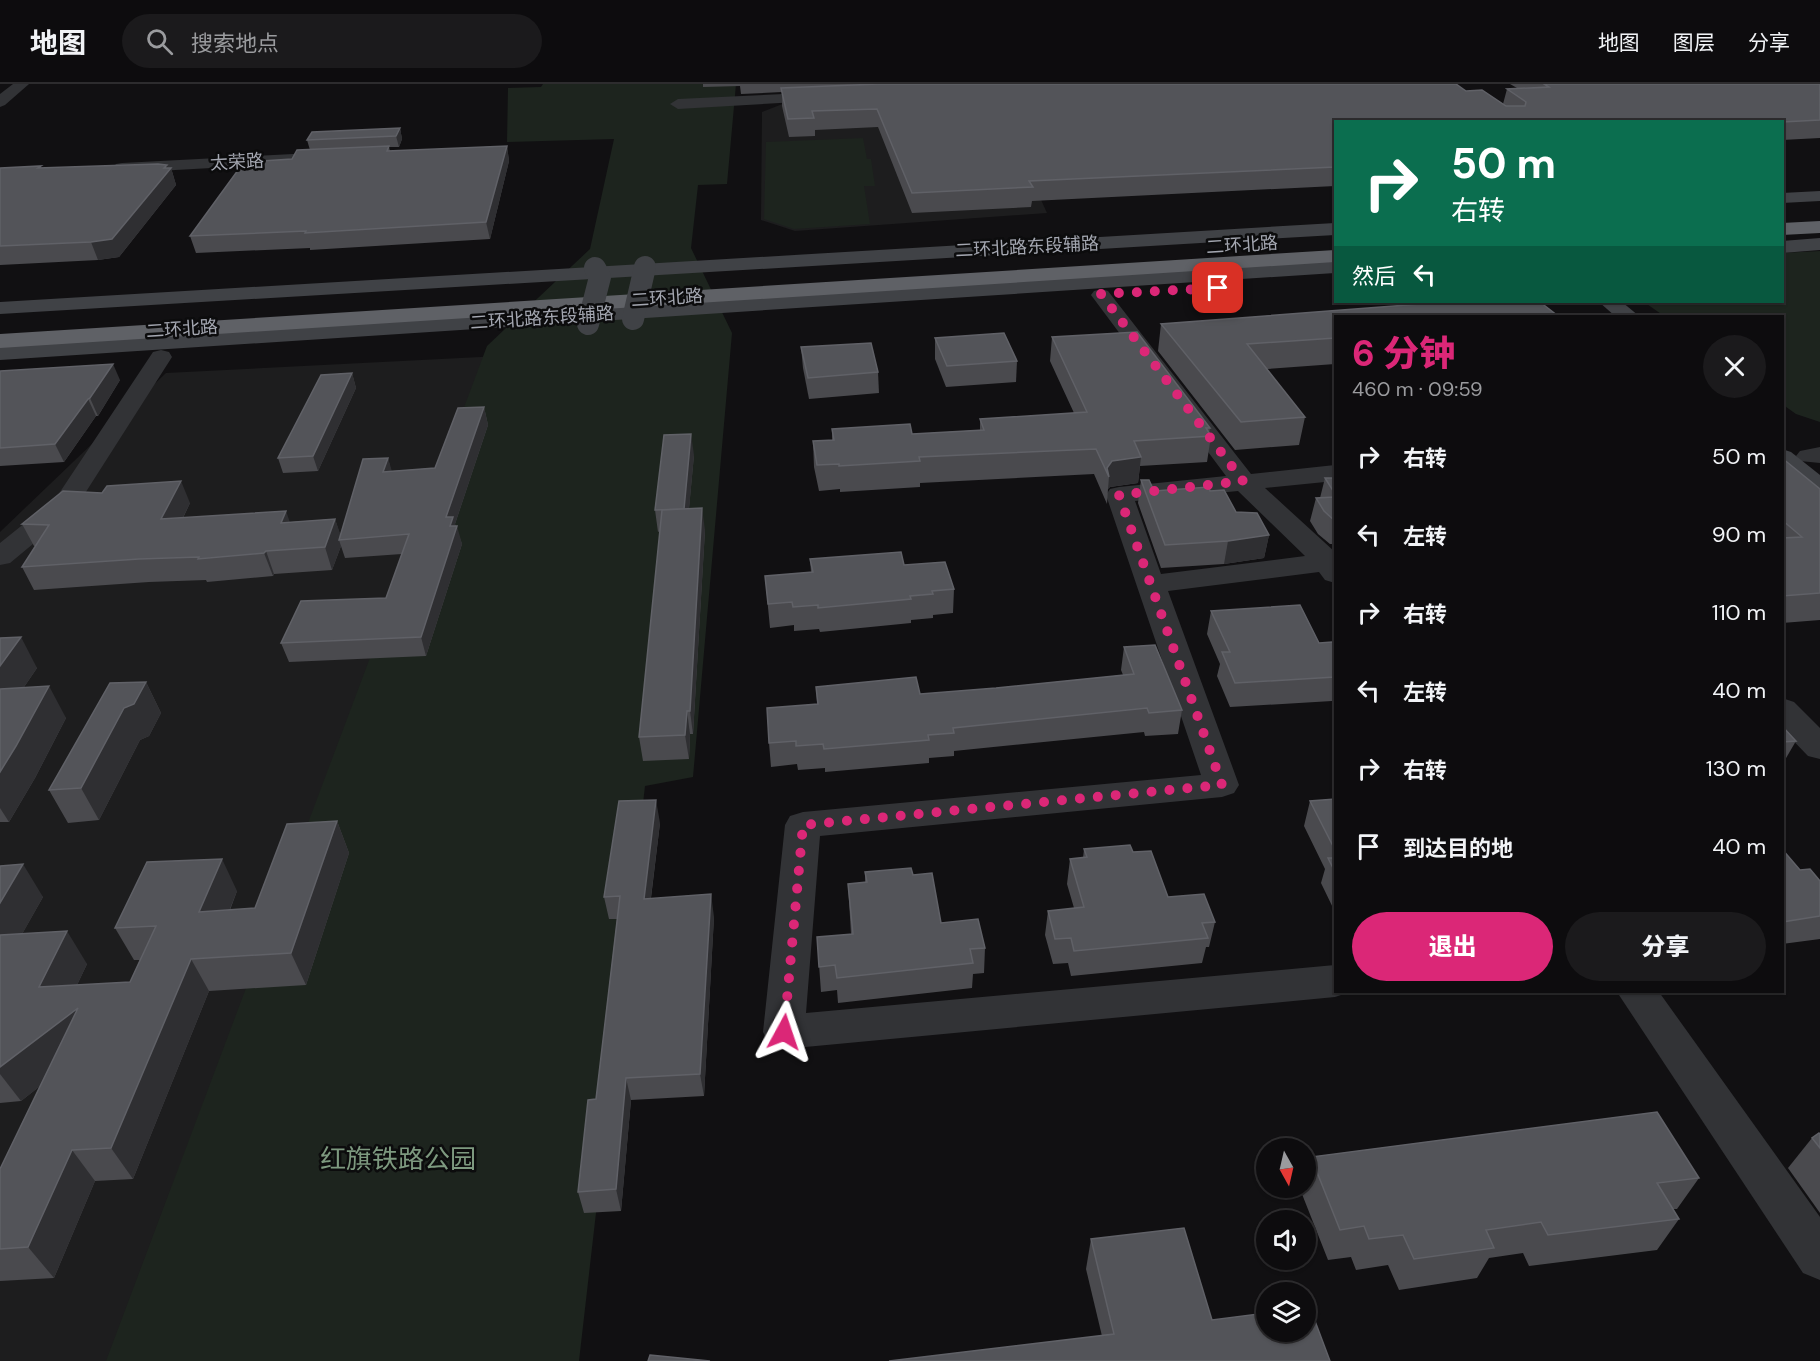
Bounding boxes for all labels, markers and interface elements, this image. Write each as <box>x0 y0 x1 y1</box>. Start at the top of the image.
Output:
search box <box>122 14 542 68</box>
text: 地图 <box>30 25 86 62</box>
icon: search <box>143 25 176 58</box>
text: 搜索地点 <box>191 29 279 58</box>
text: 地图 <box>1598 29 1640 57</box>
text: 图层 <box>1673 29 1715 57</box>
text: 分享 <box>1748 29 1790 57</box>
text: 50 m <box>1451 136 1556 191</box>
icon: right <box>1352 144 1430 222</box>
street label: 太荣路 <box>209 149 265 175</box>
text: 右转 <box>1451 193 1505 228</box>
street label: 二环北路东段辅路 <box>954 231 1100 263</box>
street label: 二环北路 <box>1205 231 1279 259</box>
icon: left <box>1408 258 1441 291</box>
pin <box>1192 262 1243 313</box>
text: 然后 <box>1352 262 1396 291</box>
icon: arrive <box>1201 271 1234 304</box>
street label: 二环北路 <box>630 284 704 312</box>
street label: 二环北路东段辅路 <box>469 301 615 335</box>
street label: 二环北路 <box>145 315 219 343</box>
text: 6 分钟 <box>1352 330 1455 377</box>
button: close <box>1703 335 1766 398</box>
text: 460 m · 09:59 <box>1352 376 1483 402</box>
icon: right <box>1352 440 1385 473</box>
text: 50 m <box>1712 442 1766 471</box>
text: 右转 <box>1403 444 1447 473</box>
icon: left <box>1352 518 1385 551</box>
text: 90 m <box>1712 520 1766 549</box>
text: 左转 <box>1403 522 1447 551</box>
icon: right <box>1352 596 1385 629</box>
text: 110 m <box>1712 598 1766 627</box>
text: 右转 <box>1403 600 1447 629</box>
icon: left <box>1352 674 1385 707</box>
text: 40 m <box>1712 676 1766 705</box>
text: 左转 <box>1403 678 1447 707</box>
icon: right <box>1352 752 1385 785</box>
text: 130 m <box>1706 754 1766 783</box>
text: 右转 <box>1403 756 1447 785</box>
icon: arrive <box>1352 830 1385 863</box>
text: 40 m <box>1712 832 1766 861</box>
text: 到达目的地 <box>1403 834 1513 863</box>
button: 退出 <box>1352 912 1553 981</box>
button: 分享 <box>1565 912 1766 981</box>
position arrow <box>752 1000 816 1064</box>
north arrow <box>1256 1138 1316 1198</box>
map controls <box>1256 1138 1316 1342</box>
park label: 红旗铁路公园 <box>320 1142 476 1176</box>
button: sound <box>1256 1210 1316 1270</box>
button: layers <box>1256 1282 1316 1342</box>

